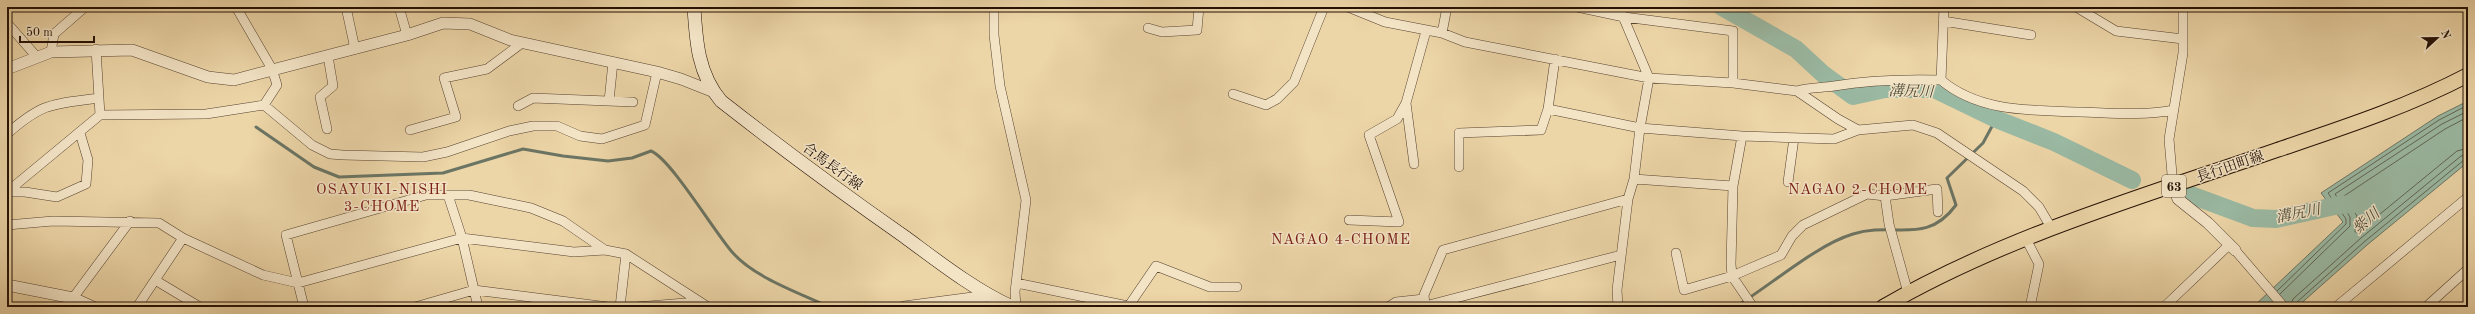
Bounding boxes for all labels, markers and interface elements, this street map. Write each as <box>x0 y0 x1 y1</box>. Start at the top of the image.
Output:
scale bar <box>20 18 94 44</box>
north arrow <box>2417 18 2457 58</box>
text: 50 m <box>26 26 53 39</box>
text: N <box>2438 29 2452 41</box>
water label: 溝尻川 <box>1888 82 1936 101</box>
street label: 合馬長行線 <box>800 140 865 193</box>
street label: 長行田町線 <box>2195 148 2266 185</box>
road number: 63 <box>2162 175 2186 197</box>
district label: OSAYUKI-NISHI 3-CHOME <box>316 183 448 215</box>
district label: NAGAO 2-CHOME <box>1788 183 1928 198</box>
water label: 溝尻川 <box>2274 200 2324 226</box>
water label: 紫川 <box>2349 204 2385 238</box>
district label: NAGAO 4-CHOME <box>1271 233 1411 248</box>

